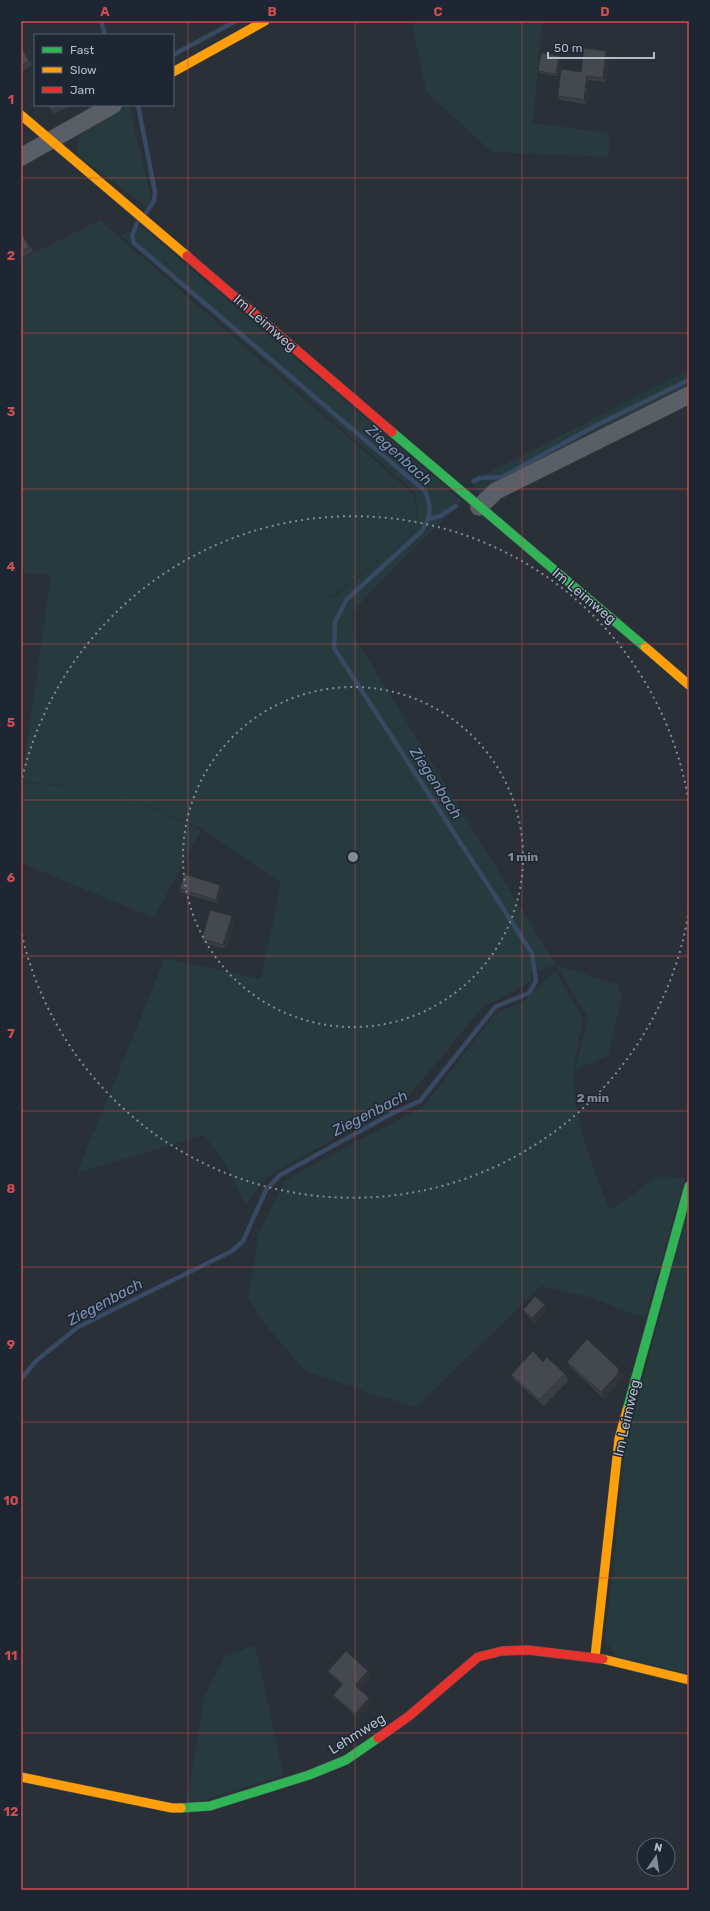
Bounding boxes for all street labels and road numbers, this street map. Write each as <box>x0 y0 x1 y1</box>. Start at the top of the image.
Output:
street label: Im Leimweg <box>230 291 300 355</box>
street label: Im Leimweg <box>549 564 619 628</box>
street label: Im Leimweg <box>610 1378 644 1458</box>
street label: Lehmweg <box>325 1710 389 1758</box>

